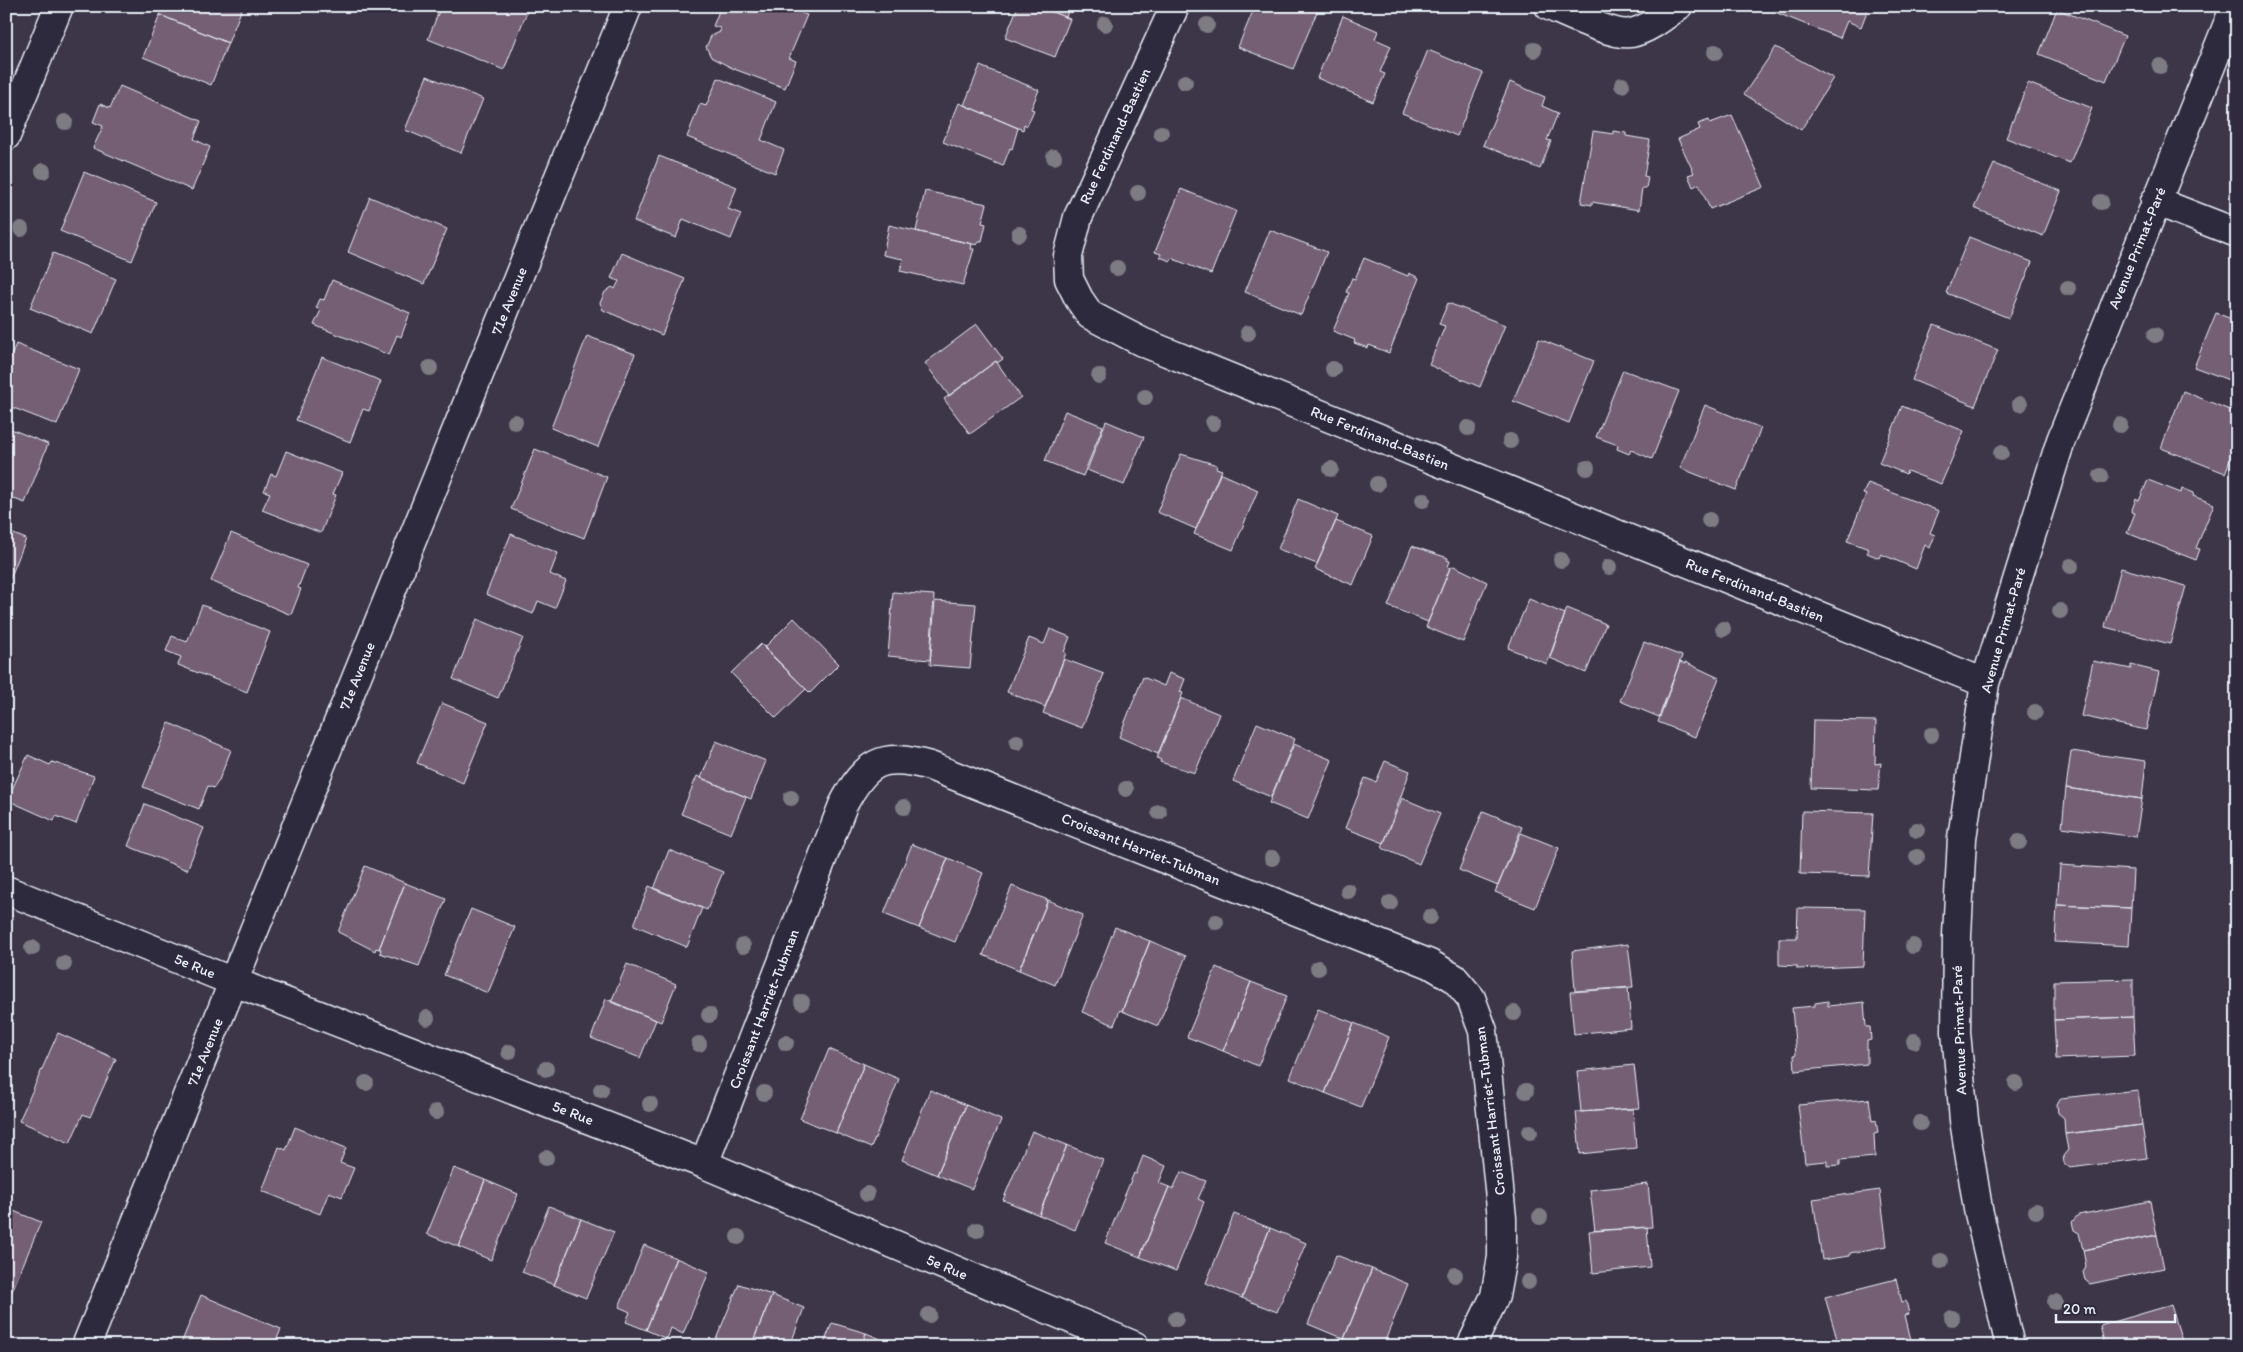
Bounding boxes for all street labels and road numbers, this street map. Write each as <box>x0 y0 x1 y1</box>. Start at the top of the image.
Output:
street label: Rue Ferdinand-Bastien <box>1076 65 1154 207</box>
street label: Avenue Primat-Paré <box>2104 184 2170 312</box>
street label: 71e Avenue <box>487 264 531 338</box>
street label: Rue Ferdinand-Bastien <box>1308 402 1452 474</box>
street label: Rue Ferdinand-Bastien <box>1683 554 1827 626</box>
street label: Avenue Primat-Paré <box>1976 565 2030 695</box>
street label: 71e Avenue <box>335 639 379 713</box>
street label: Croissant Harriet-Tubman <box>1059 809 1223 889</box>
street label: Croissant Harriet-Tubman <box>725 926 803 1092</box>
street label: 5e Rue <box>172 950 218 982</box>
street label: Avenue Primat-Paré <box>1948 965 1970 1095</box>
street label: 71e Avenue <box>183 1015 227 1089</box>
street label: Croissant Harriet-Tubman <box>1471 1026 1509 1196</box>
street label: 5e Rue <box>550 1097 596 1129</box>
street label: 5e Rue <box>924 1250 970 1284</box>

